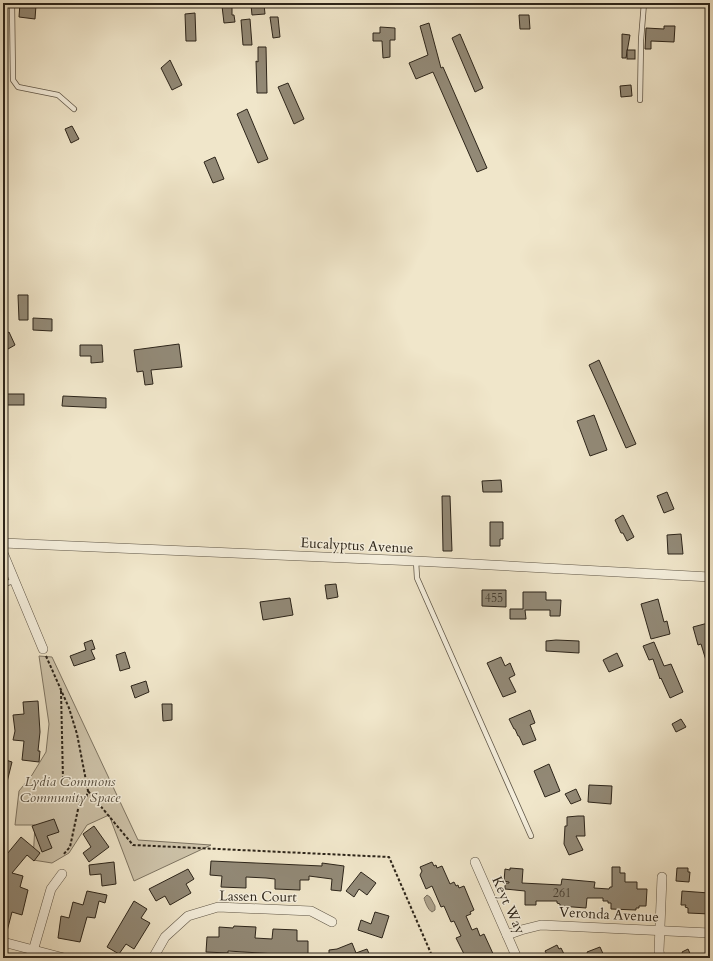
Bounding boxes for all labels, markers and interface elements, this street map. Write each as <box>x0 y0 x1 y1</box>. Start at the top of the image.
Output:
street label: Eucalyptus Avenue <box>300 533 414 558</box>
house number: 455 <box>485 590 503 606</box>
park label: Lydia Commons Community Space <box>20 772 121 807</box>
street label: Keyt Way <box>487 873 530 938</box>
house number: 261 <box>553 885 571 901</box>
street label: Lassen Court <box>219 886 297 907</box>
street label: Veronda Avenue <box>559 902 659 927</box>

